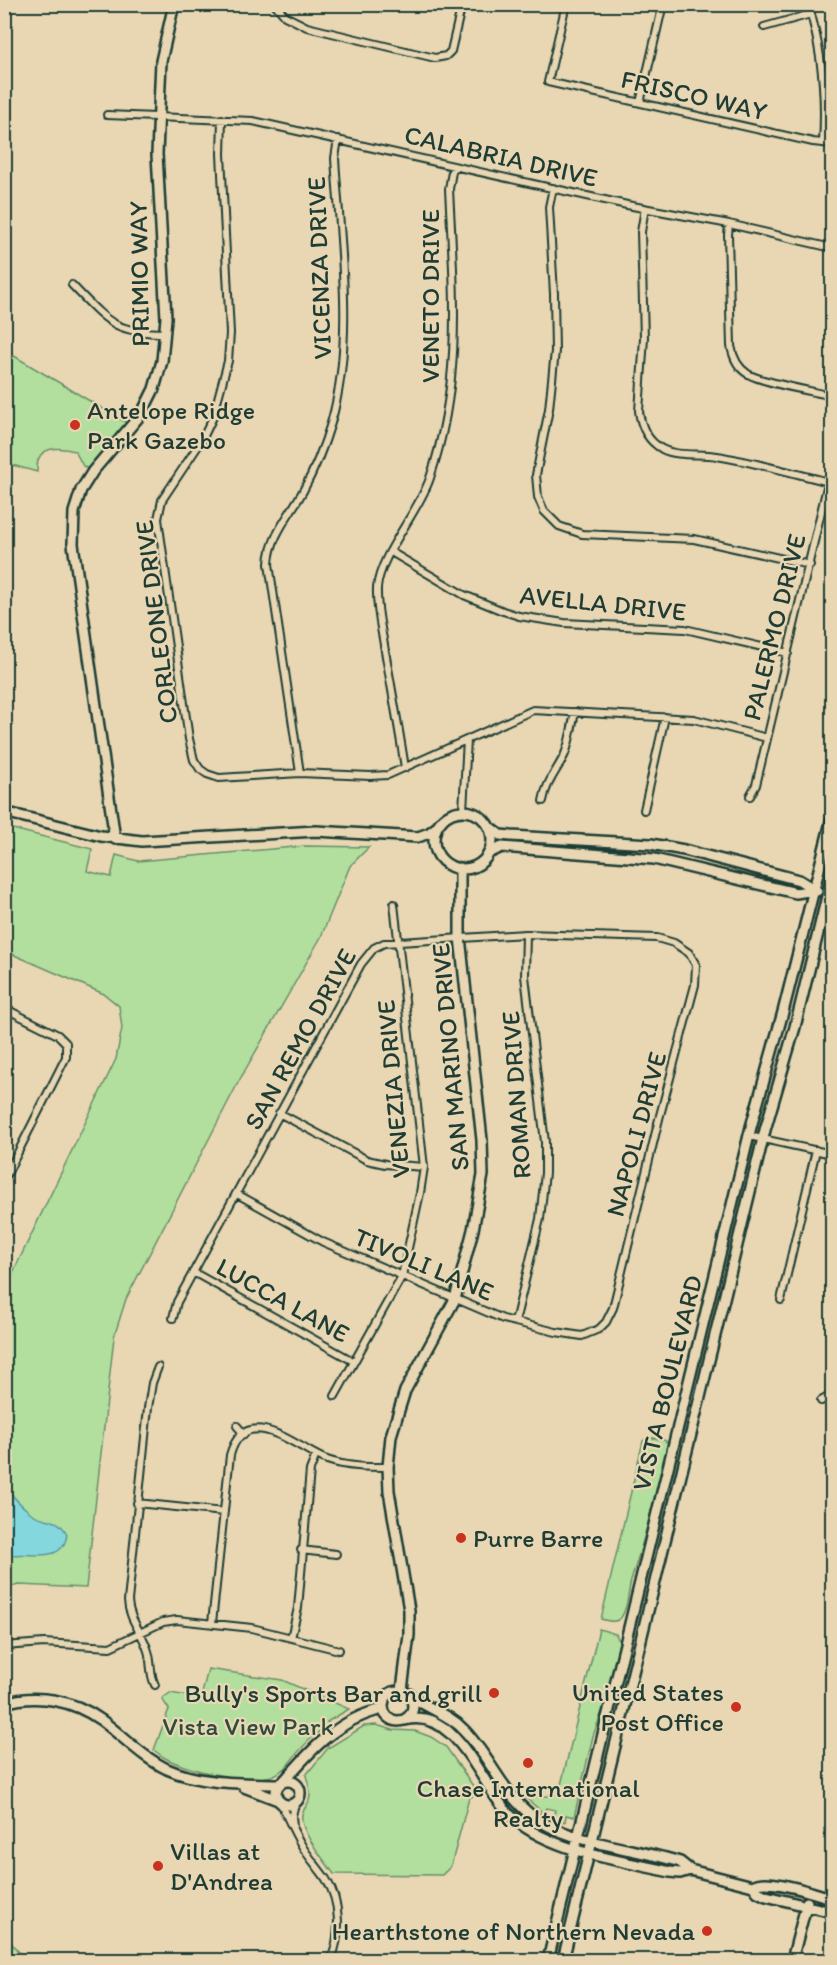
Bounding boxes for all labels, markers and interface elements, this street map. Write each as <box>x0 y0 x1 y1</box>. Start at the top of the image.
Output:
street label: FRISCO WAY <box>618 63 770 127</box>
street label: CALABRIA DRIVE <box>401 118 601 194</box>
street label: VICENZA DRIVE <box>300 176 338 360</box>
street label: PRIMIO WAY <box>122 201 156 347</box>
street label: VENETO DRIVE <box>414 209 446 383</box>
place label: Antelope Ridge Park Gazebo <box>87 394 255 456</box>
marker: Antelope Ridge Park Gazebo <box>68 418 82 432</box>
street label: CORLEONE DRIVE <box>128 518 184 726</box>
street label: PALERMO DRIVE <box>735 530 813 724</box>
street label: AVELLA DRIVE <box>518 578 688 628</box>
street label: SAN MARINO DRIVE <box>424 942 476 1172</box>
street label: SAN REMO DRIVE <box>237 943 363 1135</box>
street label: VENEZIA DRIVE <box>369 999 417 1179</box>
street label: ROMAN DRIVE <box>494 1010 538 1180</box>
street label: NAPOLI DRIVE <box>599 1048 673 1220</box>
street label: TIVOLI LANE <box>349 1220 499 1308</box>
street label: LUCCA LANE <box>211 1250 355 1350</box>
street label: VISTA BOULEVARD <box>625 1272 709 1494</box>
place label: Purre Barre <box>473 1522 604 1554</box>
marker: Purre Barre <box>454 1531 468 1545</box>
place label: United States Post Office <box>572 1676 724 1738</box>
place label: Bully's Sports Bar and grill <box>185 1677 482 1709</box>
marker: Bully's Sports Bar and grill <box>487 1686 501 1700</box>
marker: United States Post Office <box>729 1700 743 1714</box>
park label: Vista View Park <box>162 1710 334 1742</box>
marker: Chase International Realty <box>521 1756 535 1770</box>
place label: Chase International Realty <box>416 1772 640 1834</box>
place label: Villas at D'Andrea <box>170 1835 273 1897</box>
marker: Villas at D'Andrea <box>151 1859 165 1873</box>
place label: Hearthstone of Northern Nevada <box>332 1915 695 1947</box>
marker: Hearthstone of Northern Nevada <box>700 1924 714 1938</box>

